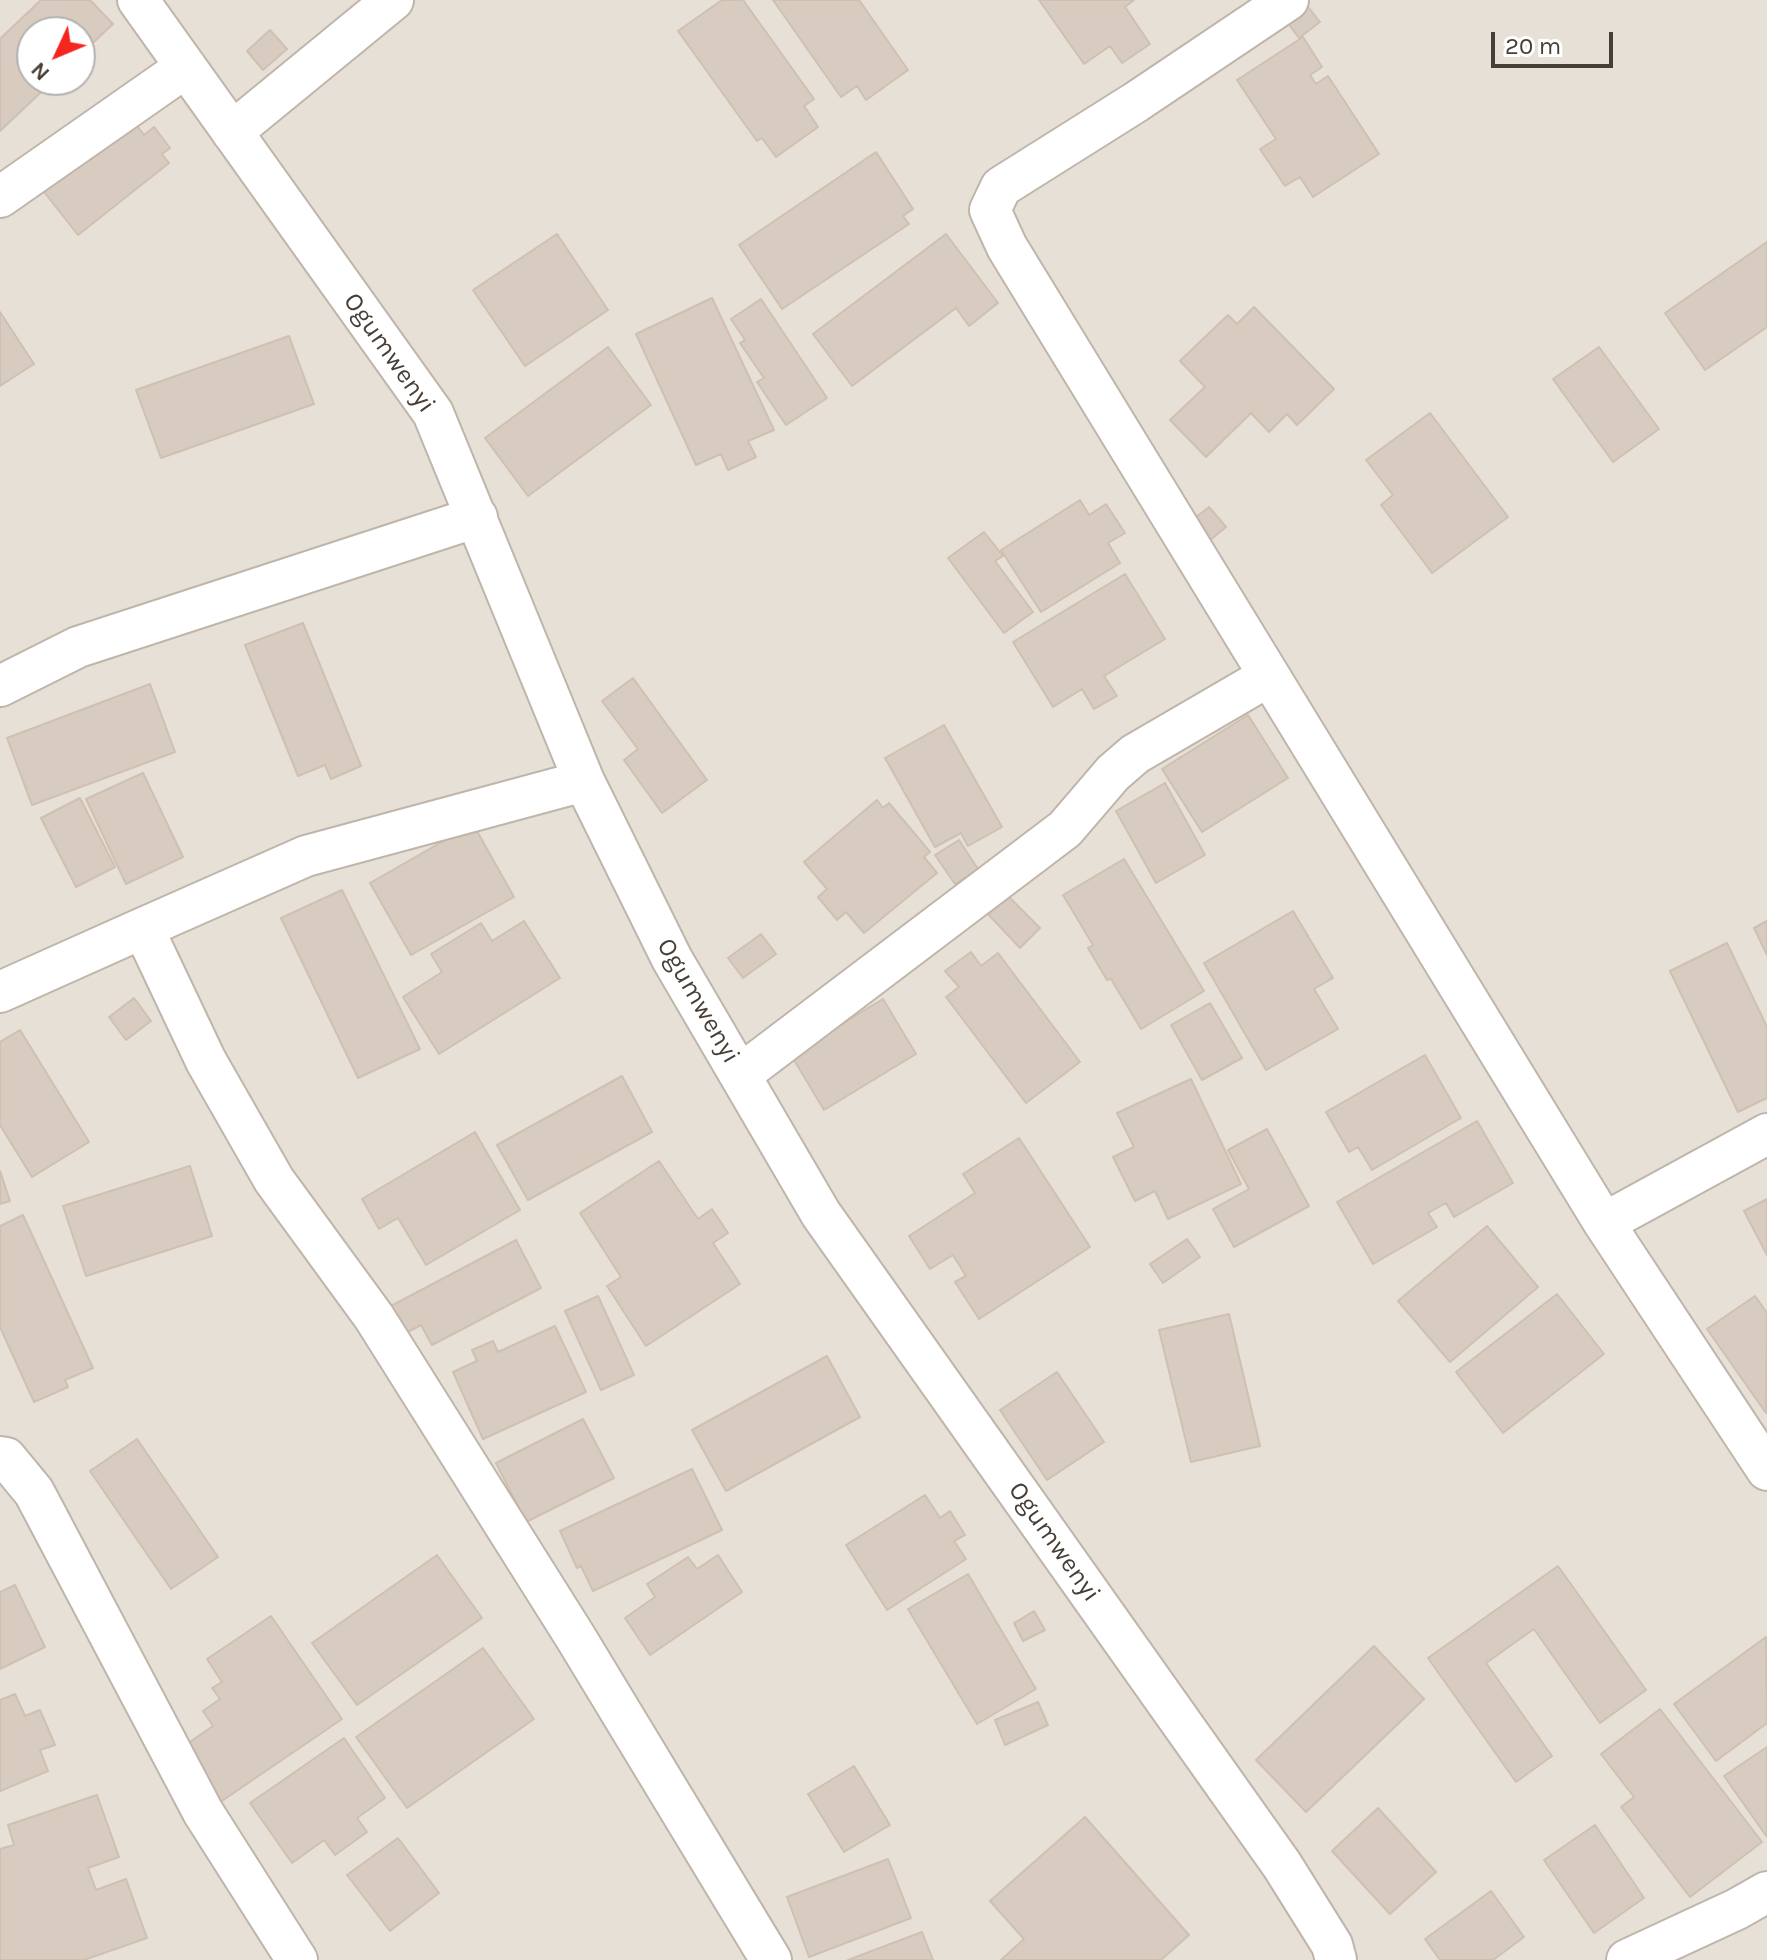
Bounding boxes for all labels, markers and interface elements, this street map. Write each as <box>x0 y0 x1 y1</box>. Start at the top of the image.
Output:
north arrow <box>16 16 96 96</box>
scale bar <box>1495 16 1617 66</box>
text: 20 m <box>1505 32 1561 60</box>
text: N <box>25 57 55 86</box>
street label: Ogumwenyi <box>336 287 442 419</box>
street label: Ogumwenyi <box>650 933 746 1069</box>
street label: Ogumwenyi <box>1001 1476 1107 1608</box>

